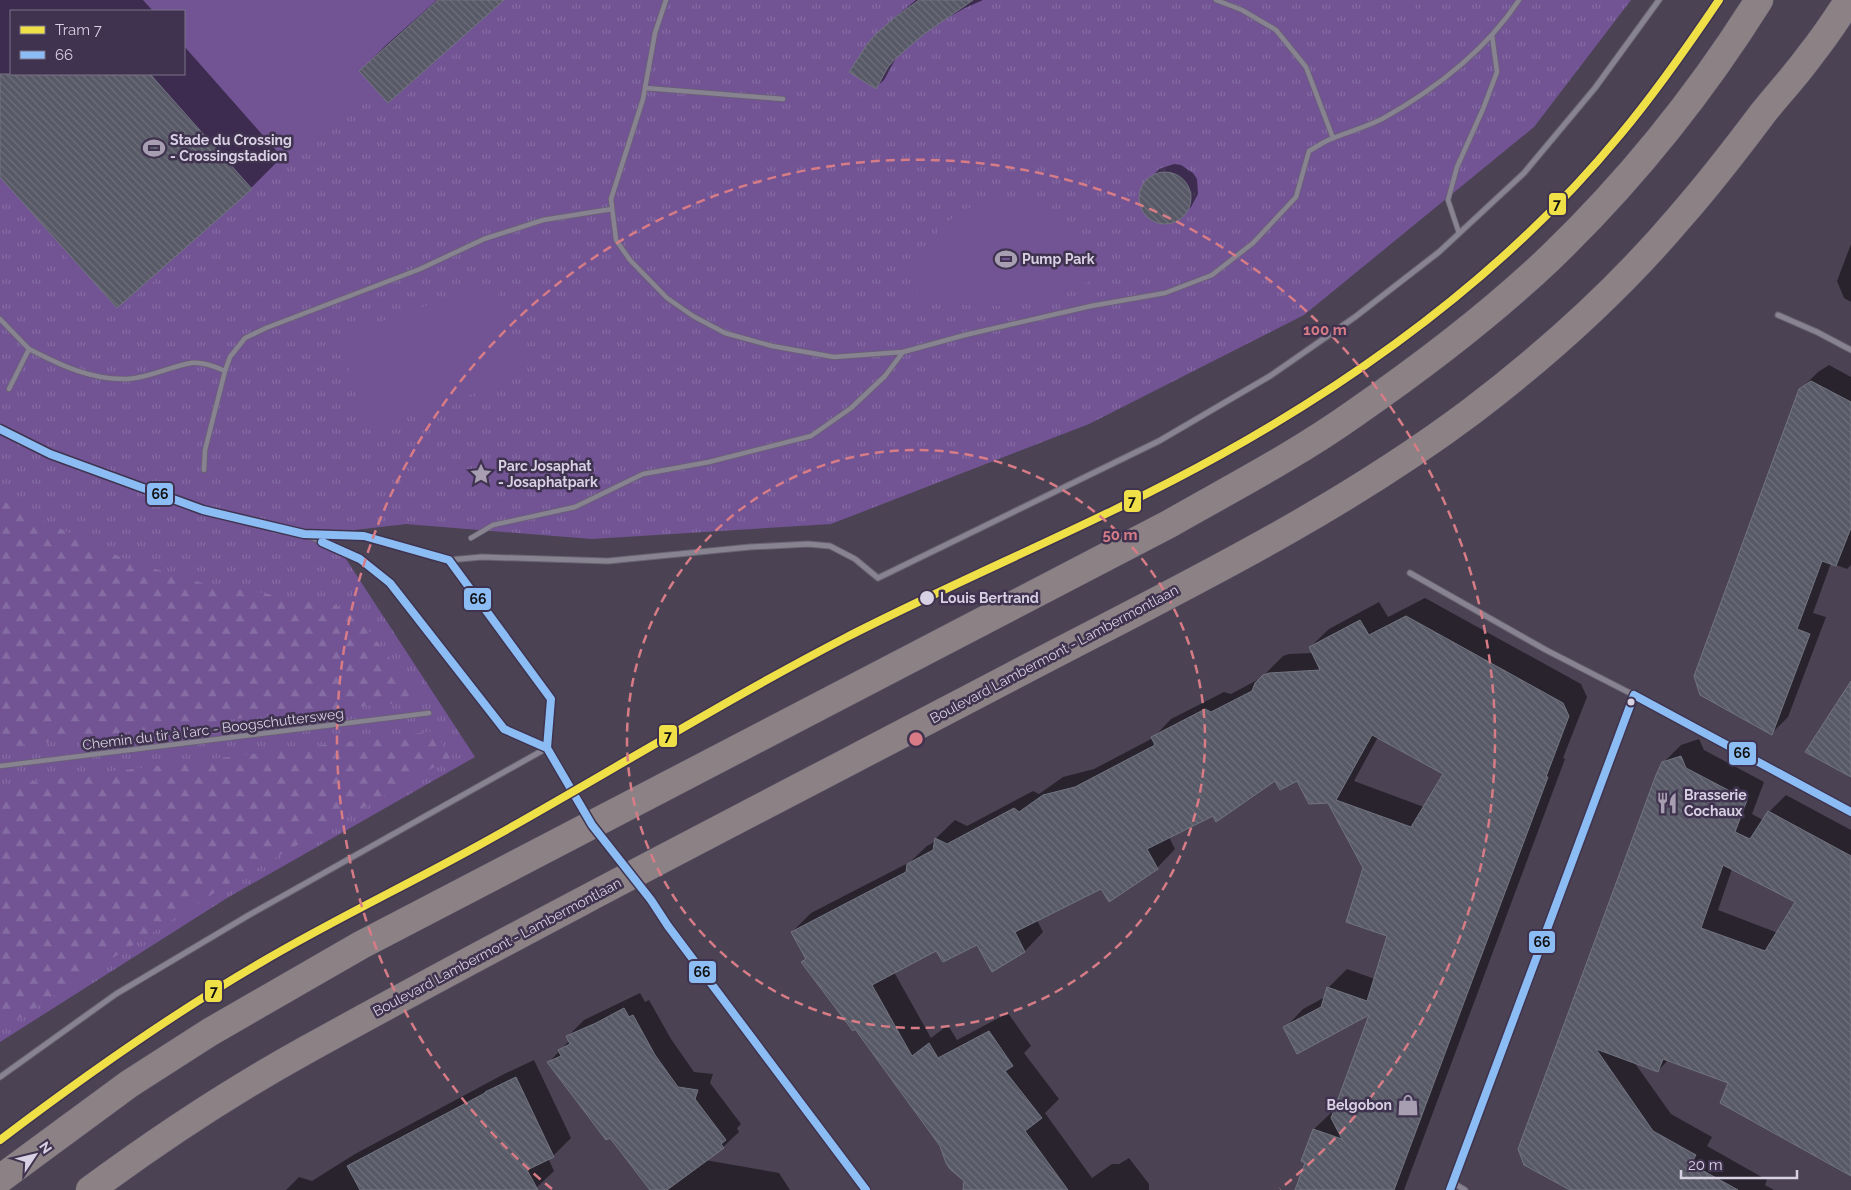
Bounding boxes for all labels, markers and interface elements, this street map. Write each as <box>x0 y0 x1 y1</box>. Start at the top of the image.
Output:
legend <box>10 10 185 75</box>
text: Tram 7 <box>55 21 102 39</box>
text: 66 <box>55 46 73 64</box>
place label: Stade du Crossing - Crossingstadion <box>170 132 292 164</box>
sports icon: Stade du Crossing - Crossingstadion <box>141 135 167 161</box>
line badge: 7 <box>1548 192 1567 216</box>
text: 7 <box>1553 196 1561 212</box>
sports icon: Pump Park <box>993 246 1019 272</box>
place label: Pump Park <box>1022 251 1095 267</box>
text: 100 m <box>1303 321 1347 339</box>
place label: Parc Josaphat - Josaphatpark <box>498 458 598 490</box>
place icon: Parc Josaphat - Josaphatpark <box>468 461 494 487</box>
line badge: 66 <box>146 482 174 506</box>
text: 66 <box>152 486 169 502</box>
line badge: 7 <box>1123 489 1142 513</box>
text: 7 <box>1128 493 1136 509</box>
text: 50 m <box>1102 526 1138 544</box>
street label: Boulevard Lambermont - Lambermontlaan <box>927 581 1181 727</box>
line badge: 66 <box>463 587 492 611</box>
marker: Louis Bertrand <box>918 589 936 607</box>
place label: Louis Bertrand <box>940 590 1039 606</box>
text: 66 <box>470 591 487 607</box>
unlabelled marker <box>1626 697 1636 707</box>
street label: Chemin du tir à l'arc - Boogschuttersweg <box>81 705 345 753</box>
line badge: 7 <box>658 724 678 748</box>
text: 7 <box>664 728 672 744</box>
centre of rings <box>907 730 925 748</box>
line badge: 66 <box>1728 741 1757 766</box>
text: 66 <box>1734 745 1751 761</box>
place label: Brasserie Cochaux <box>1684 787 1747 819</box>
restaurant icon: Brasserie Cochaux <box>1654 790 1680 816</box>
street label: Boulevard Lambermont - Lambermontlaan <box>370 874 624 1020</box>
line badge: 66 <box>1528 930 1556 954</box>
text: 66 <box>1534 934 1551 950</box>
line badge: 66 <box>688 960 717 984</box>
text: 66 <box>694 964 711 980</box>
line badge: 7 <box>204 979 223 1003</box>
text: 7 <box>210 983 218 999</box>
shop icon: Belgobon <box>1395 1092 1421 1118</box>
place label: Belgobon <box>1326 1097 1392 1113</box>
north arrow <box>10 1130 60 1180</box>
text: N <box>36 1139 55 1157</box>
scale bar <box>1681 1148 1797 1180</box>
text: 20 m <box>1688 1156 1723 1174</box>

